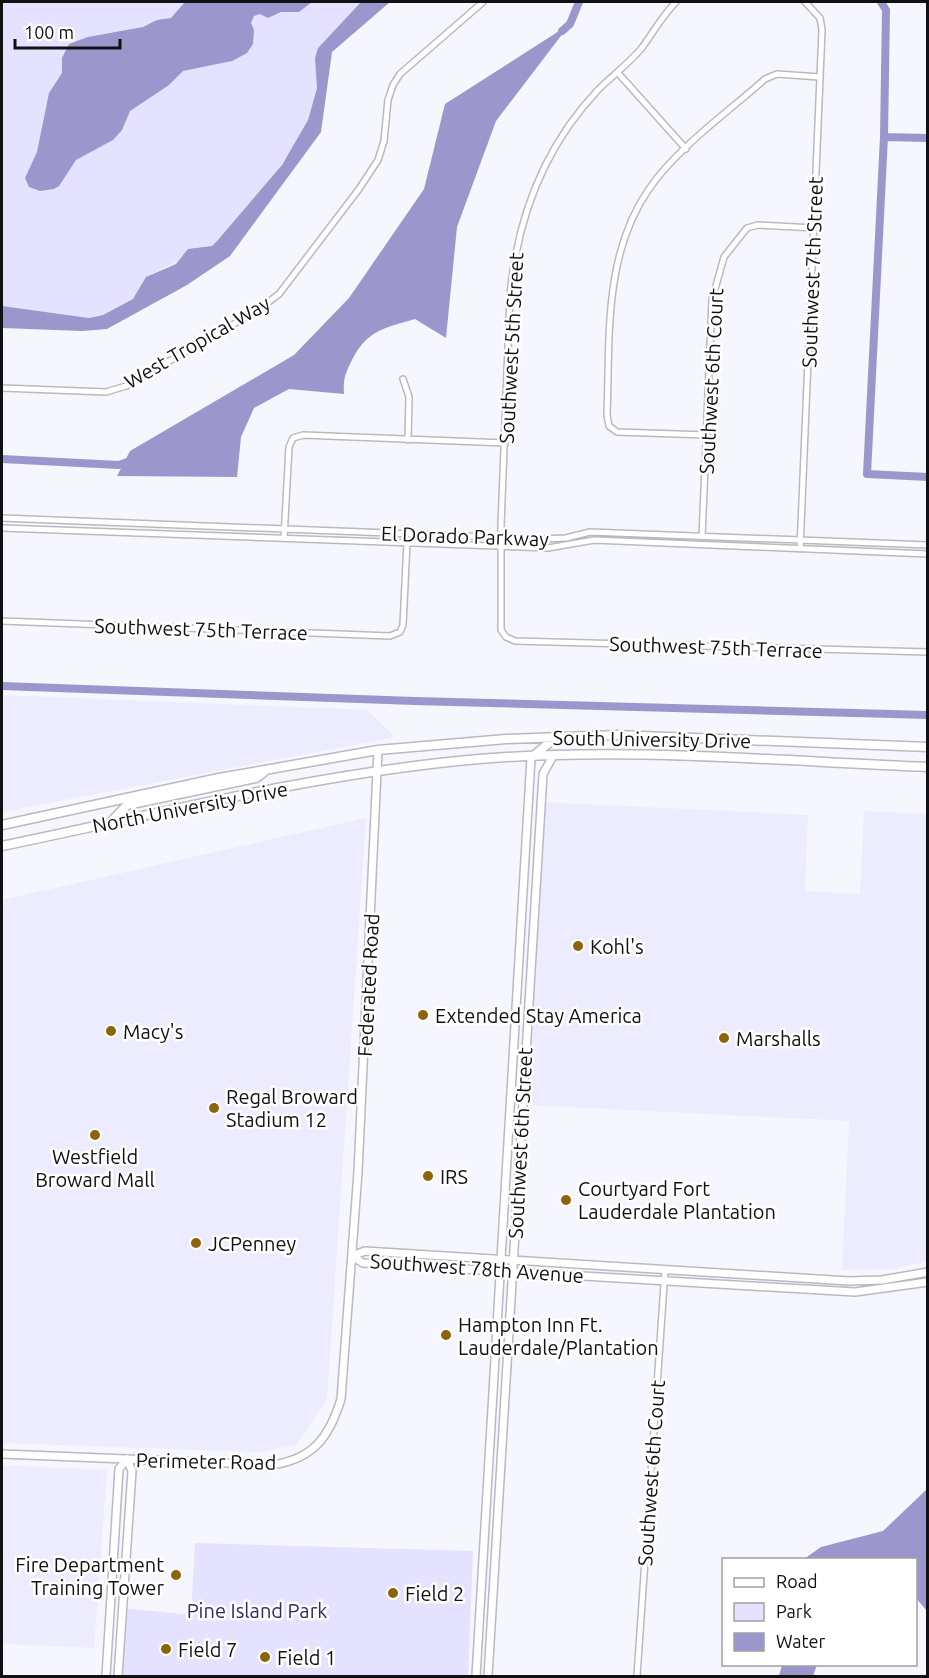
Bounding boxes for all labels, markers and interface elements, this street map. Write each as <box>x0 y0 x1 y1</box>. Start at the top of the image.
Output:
scale bar <box>15 12 120 50</box>
text: 100 m <box>24 22 74 42</box>
street label: Southwest 7th Street <box>797 176 827 368</box>
street label: Southwest 5th Street <box>495 252 528 444</box>
street label: Southwest 6th Court <box>695 287 727 475</box>
street label: West Tropical Way <box>120 291 274 393</box>
street label: El Dorado Parkway <box>381 522 550 550</box>
street label: Southwest 75th Terrace <box>94 614 308 644</box>
street label: Southwest 75th Terrace <box>609 632 823 662</box>
street label: South University Drive <box>553 726 751 752</box>
street label: North University Drive <box>90 777 290 837</box>
street label: Federated Road <box>353 913 383 1057</box>
place label: Kohl's <box>590 935 644 958</box>
marker: Kohl's <box>571 939 585 953</box>
place label: Extended Stay America <box>435 1004 642 1027</box>
marker: Extended Stay America <box>416 1008 430 1022</box>
place label: Macy's <box>123 1020 183 1043</box>
marker: Macy's <box>104 1024 118 1038</box>
place label: Marshalls <box>736 1027 821 1050</box>
marker: Marshalls <box>717 1031 731 1045</box>
street label: Southwest 6th Street <box>504 1047 537 1239</box>
place label: Regal Broward Stadium 12 <box>226 1085 358 1131</box>
marker: Regal Broward Stadium 12 <box>207 1101 221 1115</box>
marker: Westfield Broward Mall <box>88 1128 102 1142</box>
place label: Westfield Broward Mall <box>35 1145 155 1191</box>
place label: IRS <box>440 1165 468 1188</box>
marker: IRS <box>421 1169 435 1183</box>
place label: Courtyard Fort Lauderdale Plantation <box>578 1177 776 1223</box>
marker: Courtyard Fort Lauderdale Plantation <box>559 1193 573 1207</box>
place label: JCPenney <box>208 1232 297 1255</box>
marker: JCPenney <box>189 1236 203 1250</box>
street label: Southwest 78th Avenue <box>369 1249 585 1287</box>
place label: Hampton Inn Ft. Lauderdale/Plantation <box>458 1313 659 1359</box>
marker: Hampton Inn Ft. Lauderdale/Plantation <box>439 1328 453 1342</box>
street label: Southwest 6th Court <box>633 1379 669 1567</box>
street label: Perimeter Road <box>136 1448 276 1474</box>
place label: Fire Department Training Tower <box>15 1553 164 1599</box>
legend <box>722 1558 917 1666</box>
marker: Fire Department Training Tower <box>169 1568 183 1582</box>
text: Road <box>776 1571 818 1591</box>
place label: Field 2 <box>405 1582 464 1605</box>
marker: Field 2 <box>386 1586 400 1600</box>
park label: Pine Island Park <box>187 1599 327 1622</box>
text: Park <box>776 1601 812 1621</box>
text: Water <box>776 1631 826 1651</box>
place label: Field 7 <box>178 1638 237 1661</box>
marker: Field 7 <box>159 1642 173 1656</box>
place label: Field 1 <box>277 1646 336 1669</box>
marker: Field 1 <box>258 1650 272 1664</box>

